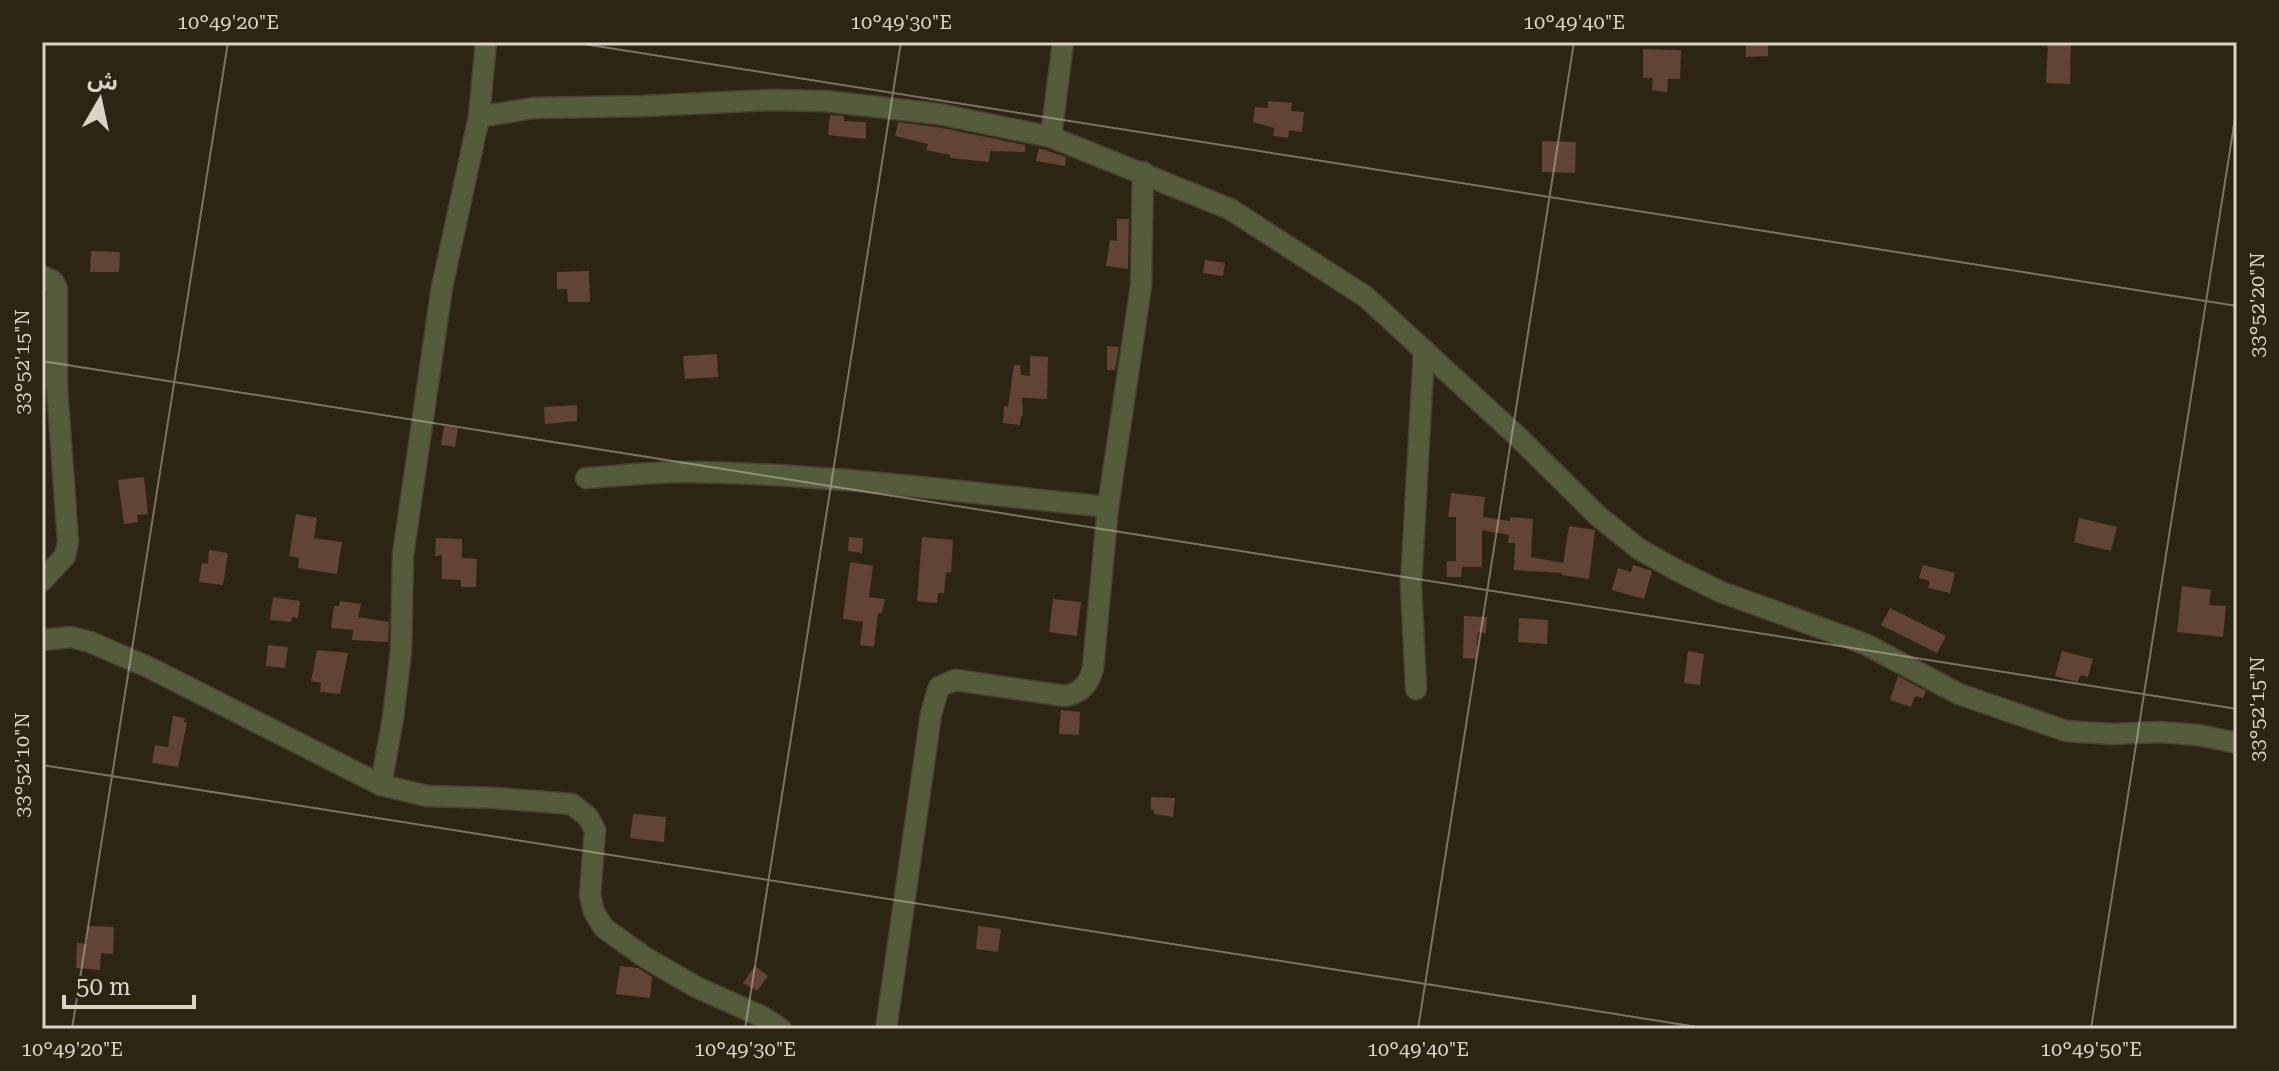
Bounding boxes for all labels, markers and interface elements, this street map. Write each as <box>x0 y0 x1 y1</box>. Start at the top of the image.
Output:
text: 10°49'20"E <box>177 10 279 34</box>
text: 10°49'30"E <box>850 10 952 34</box>
text: 10°49'40"E <box>1523 10 1625 34</box>
north arrow <box>60 60 140 140</box>
text: ش <box>86 66 120 95</box>
text: 33°52'20"N <box>2245 252 2269 358</box>
text: 33°52'15"N <box>10 309 34 415</box>
text: 33°52'15"N <box>2245 656 2269 762</box>
text: 33°52'10"N <box>10 712 34 818</box>
scale bar <box>64 959 194 1009</box>
text: 50 m <box>76 973 131 1001</box>
text: 10°49'20"E <box>21 1037 123 1061</box>
text: 10°49'30"E <box>694 1037 796 1061</box>
text: 10°49'40"E <box>1367 1037 1469 1061</box>
text: 10°49'50"E <box>2040 1037 2142 1061</box>

